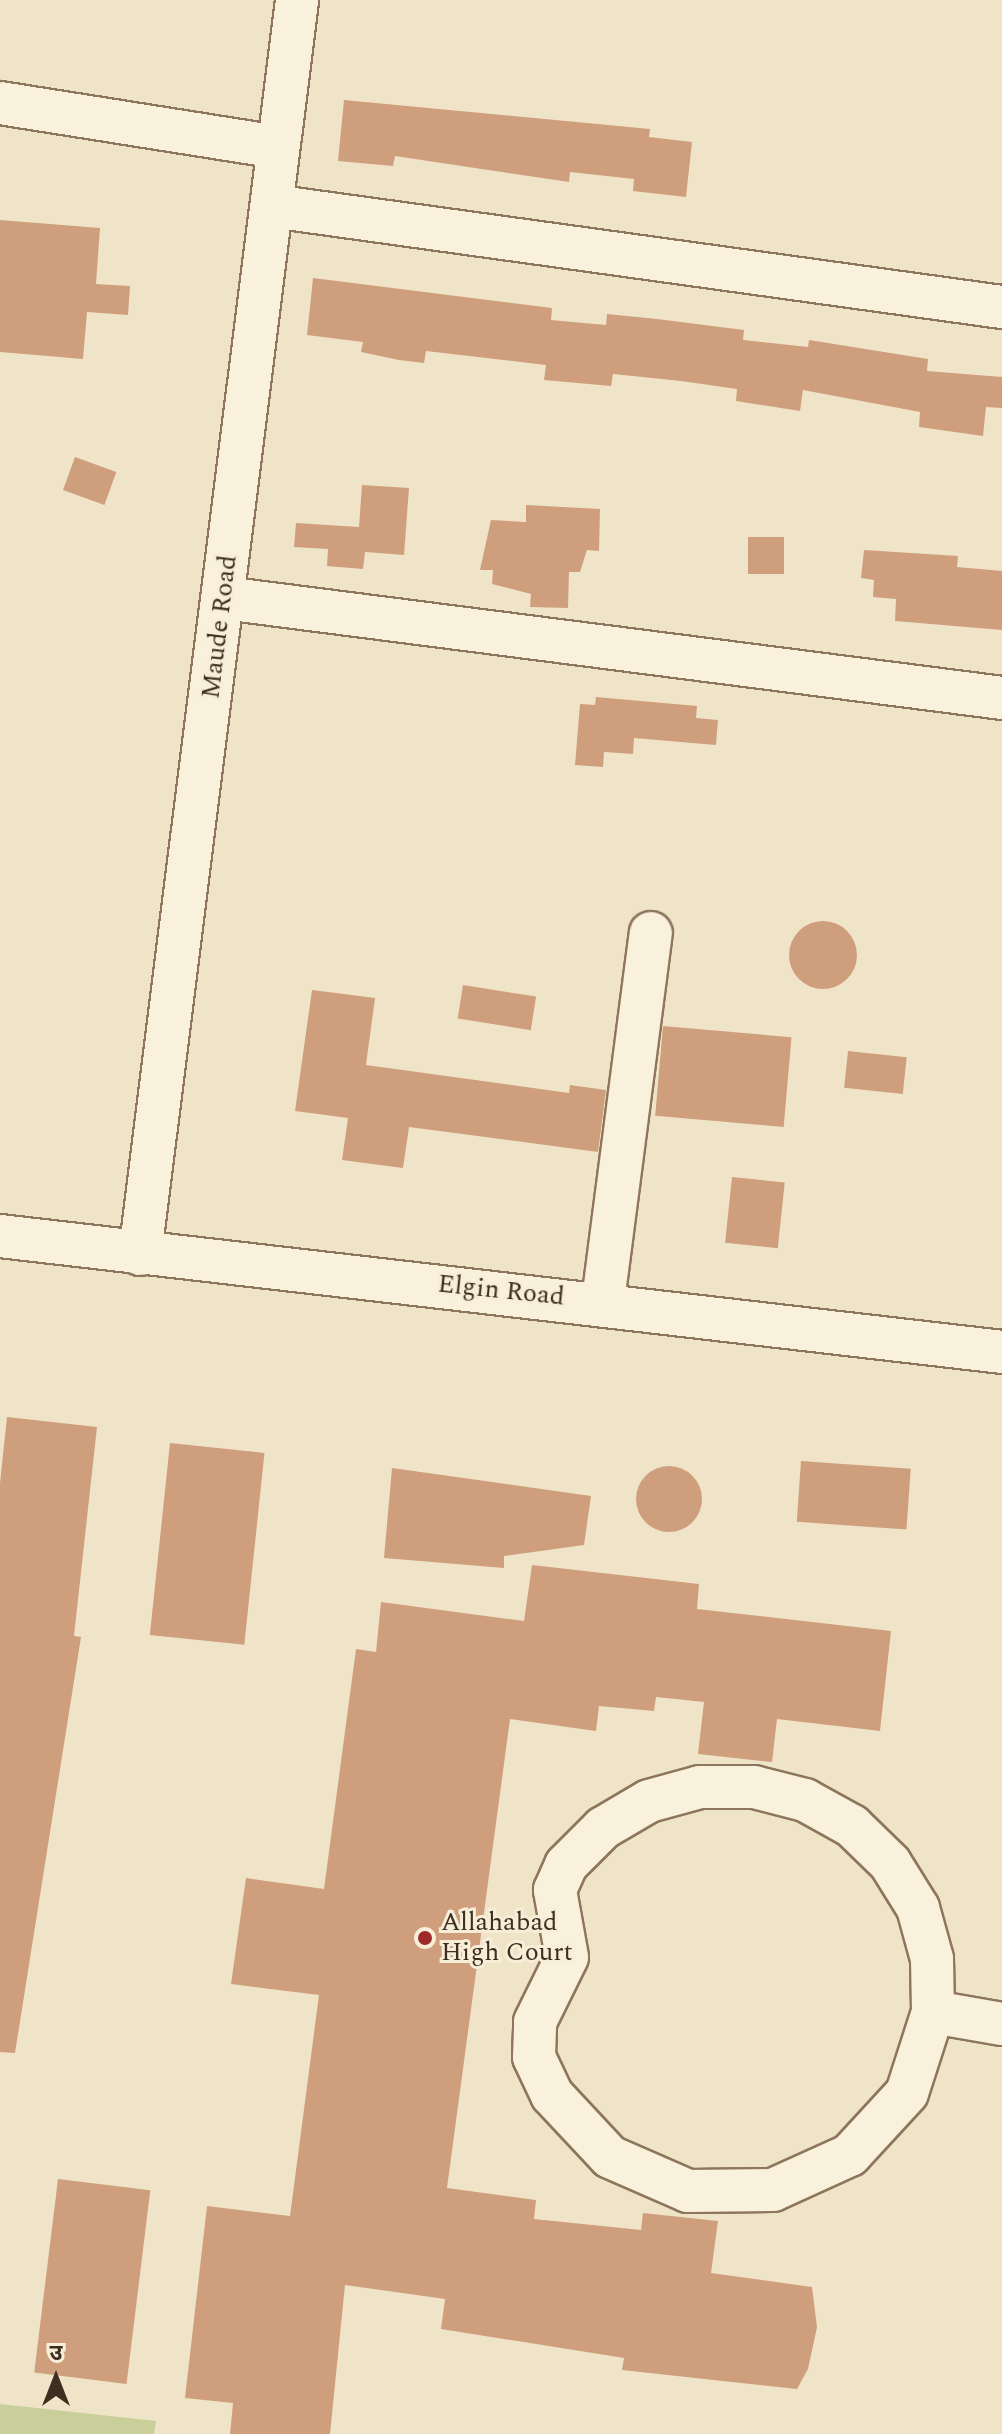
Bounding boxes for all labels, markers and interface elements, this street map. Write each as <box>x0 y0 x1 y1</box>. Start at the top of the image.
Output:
street label: Maude Road <box>196 553 244 701</box>
street label: Elgin Road <box>436 1269 566 1313</box>
place label: Allahabad High Court <box>441 1907 573 1968</box>
marker: Allahabad High Court <box>416 1929 434 1947</box>
text: उ <box>50 2337 62 2370</box>
north arrow <box>16 2338 96 2418</box>

